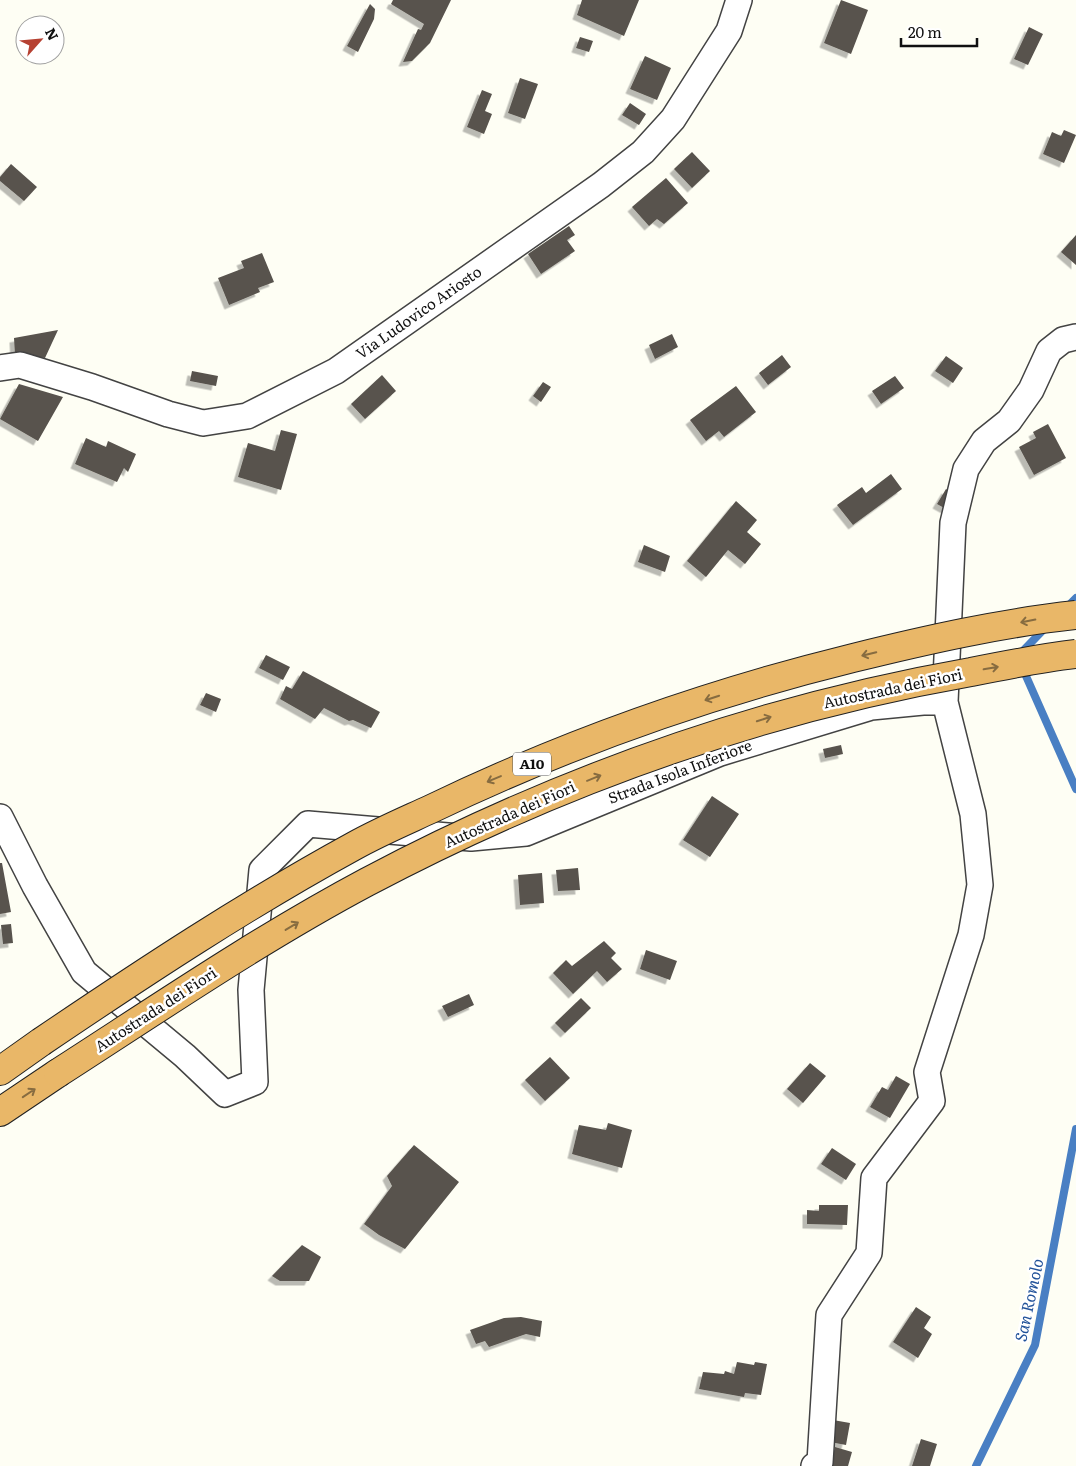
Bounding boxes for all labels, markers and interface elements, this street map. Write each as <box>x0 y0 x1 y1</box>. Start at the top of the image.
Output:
north arrow <box>15 15 65 65</box>
scale bar <box>901 15 977 47</box>
text: 20 m <box>908 20 942 43</box>
text: N <box>41 24 64 44</box>
street label: Via Ludovico Ariosto <box>350 259 486 364</box>
one-way arrow <box>1020 617 1036 627</box>
one-way arrow <box>861 650 877 659</box>
street label: Autostrada dei Fiori <box>821 662 964 713</box>
one-way arrow <box>983 663 999 673</box>
one-way arrow <box>704 693 720 703</box>
one-way arrow <box>756 714 772 724</box>
street label: Strada Isola Inferiore <box>604 732 755 809</box>
road number: A10 <box>513 752 551 776</box>
one-way arrow <box>586 773 601 783</box>
street label: Autostrada dei Fiori <box>440 774 579 853</box>
one-way arrow <box>487 774 502 784</box>
one-way arrow <box>284 921 298 931</box>
street label: Autostrada dei Fiori <box>90 961 221 1057</box>
one-way arrow <box>22 1088 36 1098</box>
water label: San Romolo <box>1008 1256 1049 1343</box>

